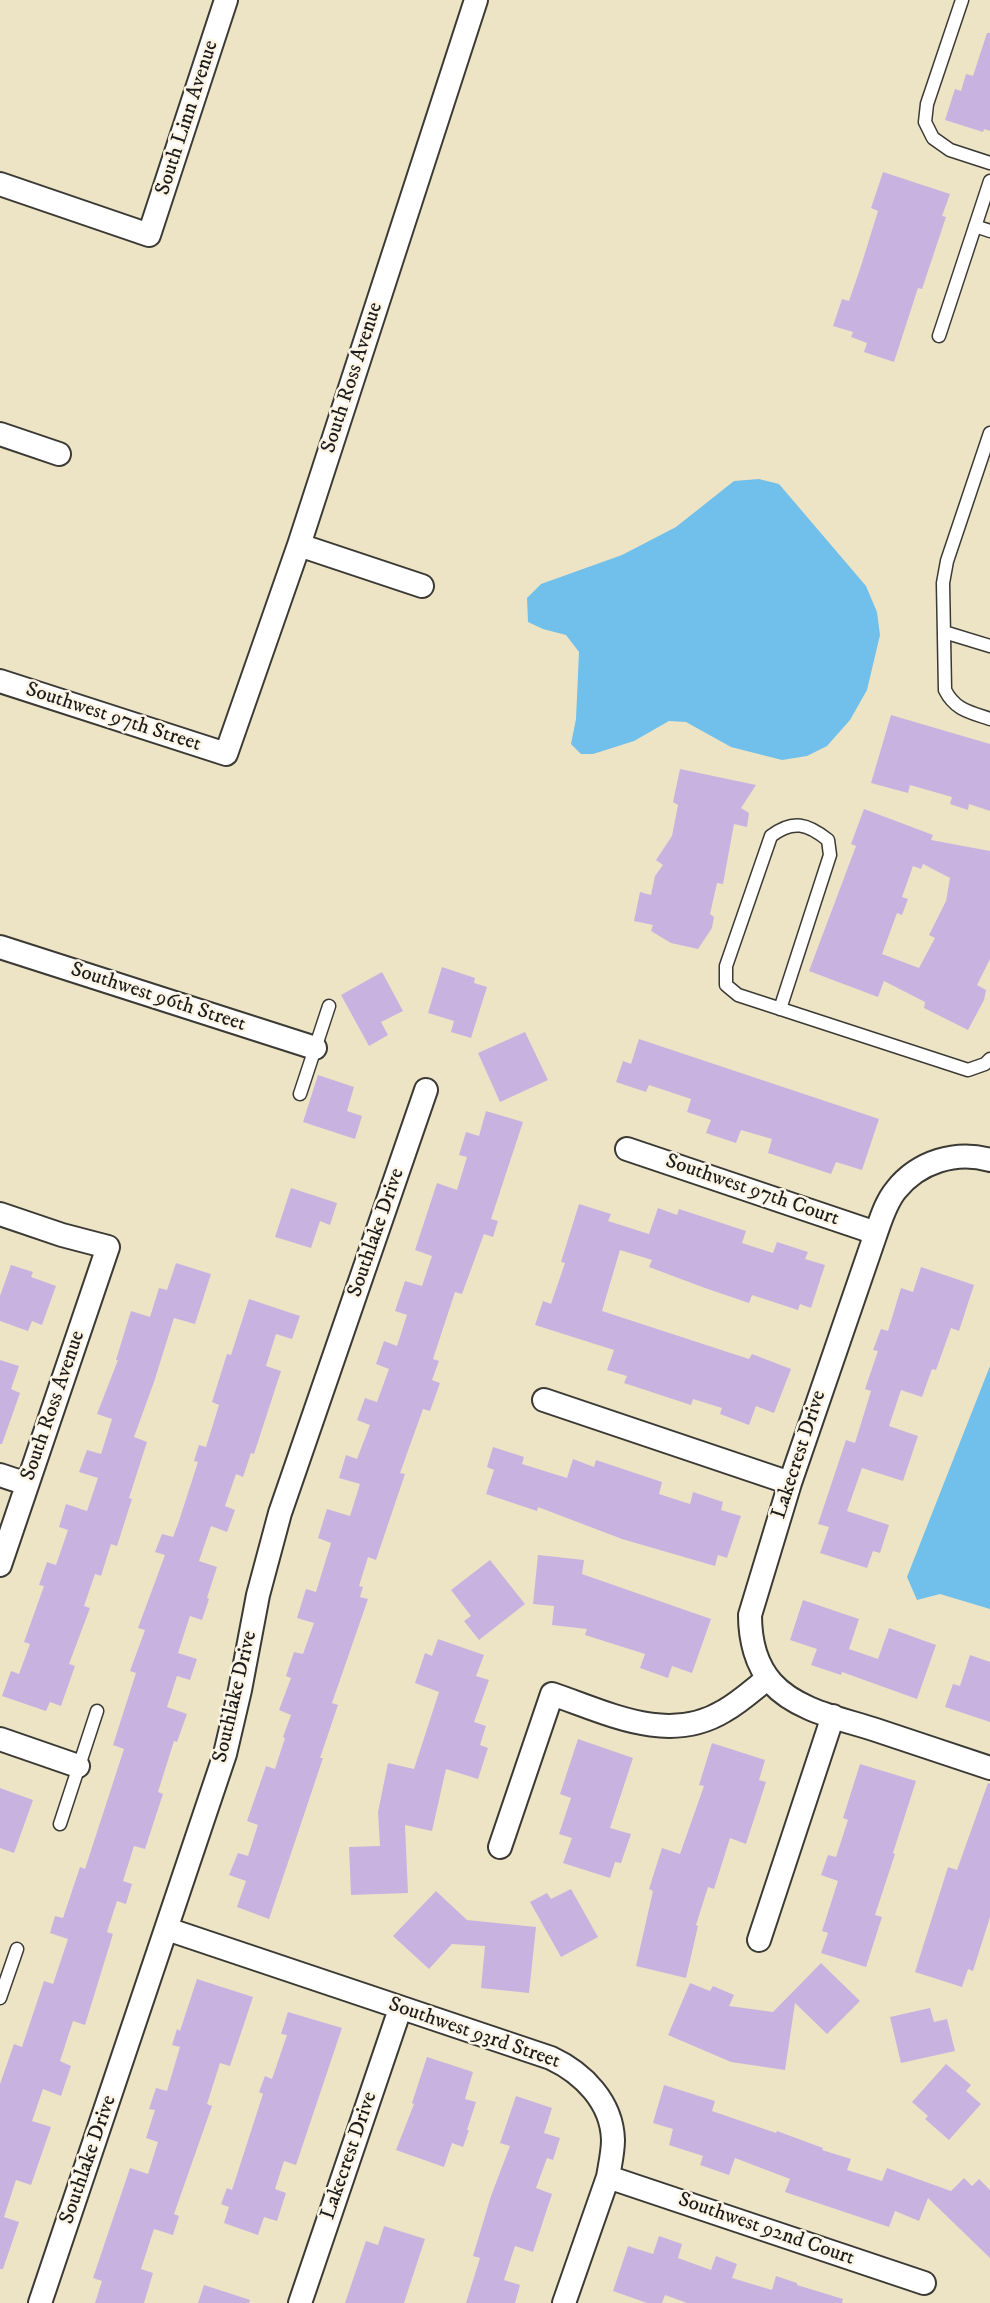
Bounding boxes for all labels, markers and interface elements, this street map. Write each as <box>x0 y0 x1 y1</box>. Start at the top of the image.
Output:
street label: South Linn Avenue <box>151 37 225 199</box>
street label: South Ross Avenue <box>317 300 389 456</box>
street label: Southwest 97th Street <box>22 678 204 758</box>
street label: Southwest 96th Street <box>67 958 249 1038</box>
street label: Southwest 97th Court <box>662 1149 842 1233</box>
street label: Southlake Drive <box>343 1165 411 1301</box>
street label: South Ross Avenue <box>17 1328 91 1484</box>
street label: Lakecrest Drive <box>767 1388 833 1522</box>
street label: Southlake Drive <box>209 1629 263 1765</box>
street label: Southwest 93rd Street <box>385 1993 563 2075</box>
street label: Lakecrest Drive <box>316 2089 384 2223</box>
street label: Southlake Drive <box>55 2092 123 2228</box>
street label: Southwest 92nd Court <box>675 2188 857 2272</box>

